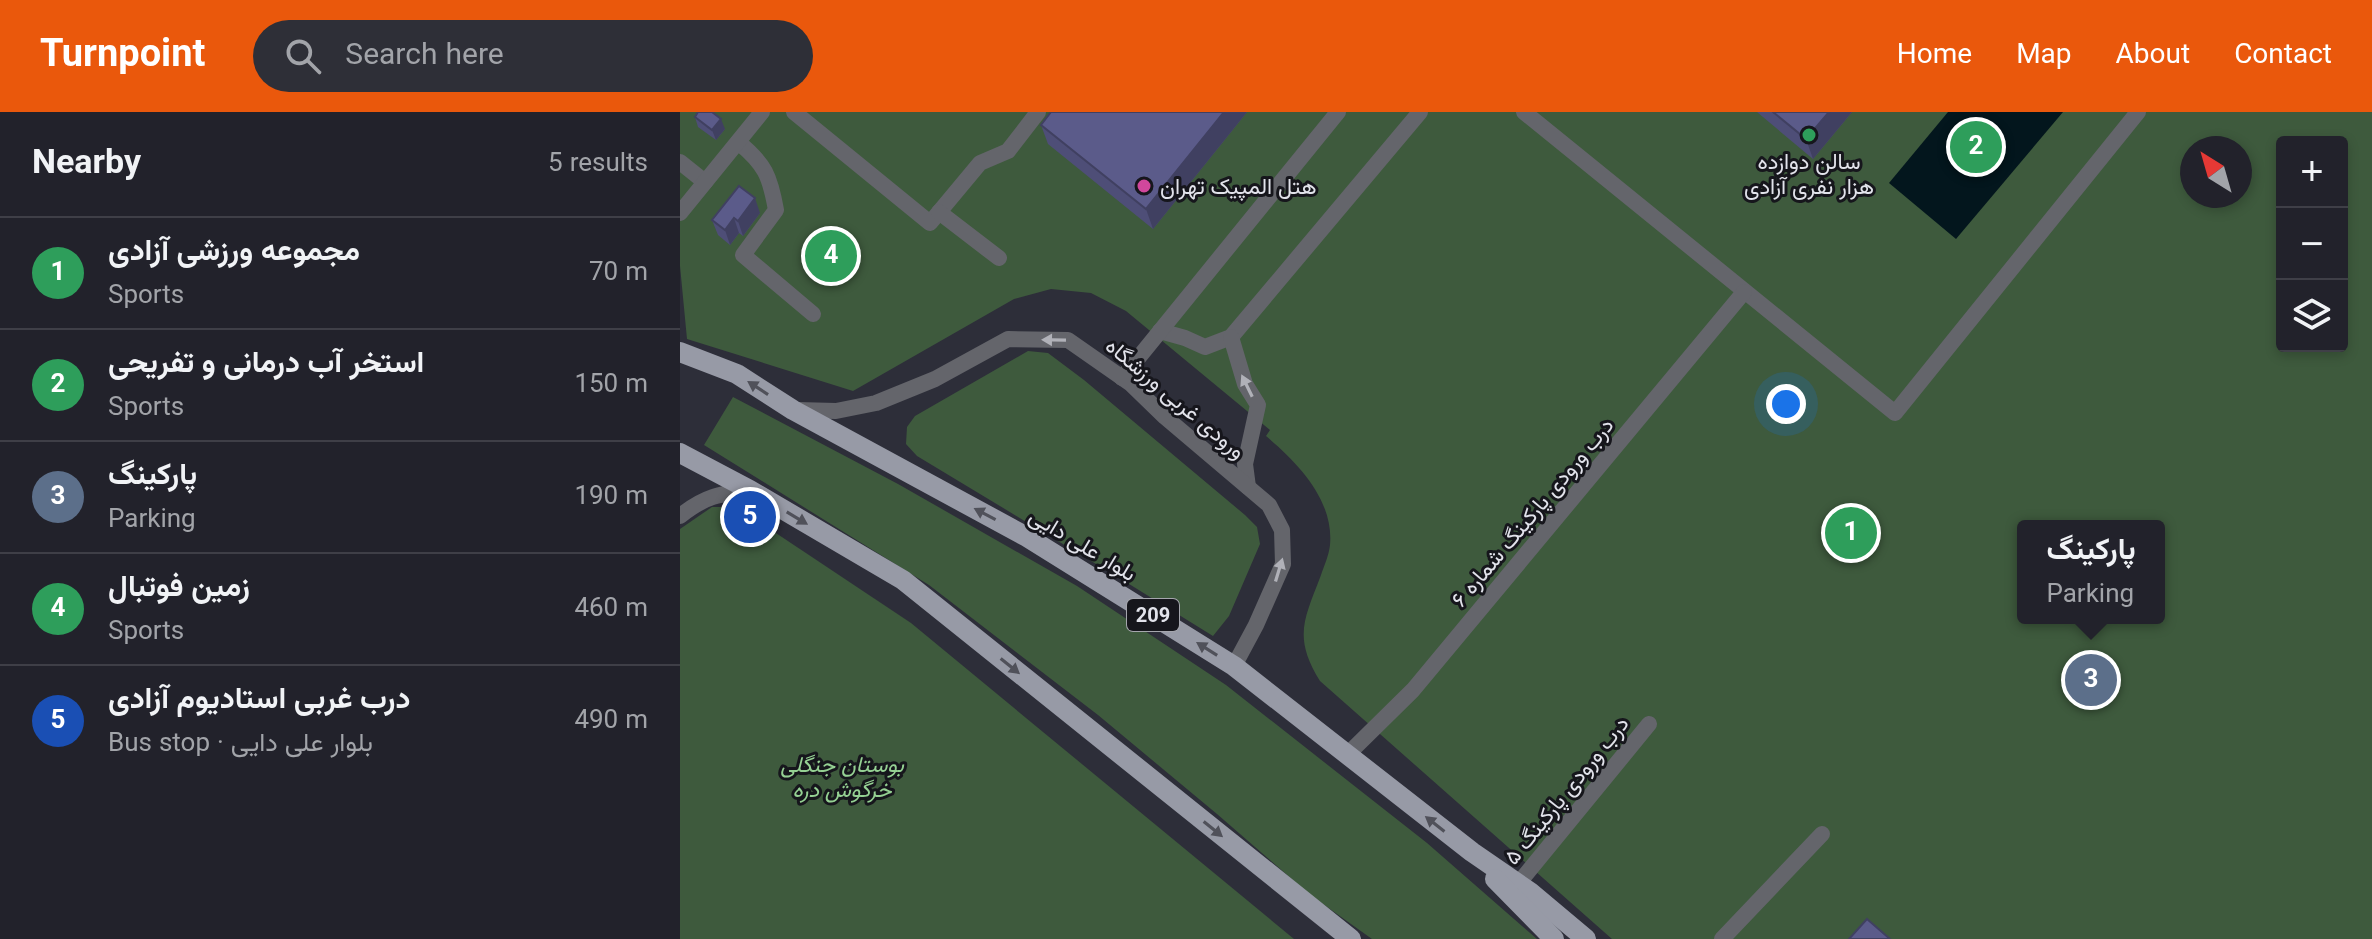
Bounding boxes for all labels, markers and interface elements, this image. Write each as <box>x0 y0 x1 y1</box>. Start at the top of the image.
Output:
search box <box>253 20 813 92</box>
text: Turnpoint <box>40 27 205 86</box>
text: Search here <box>345 33 504 80</box>
icon: search <box>281 34 325 78</box>
text: Home <box>1897 34 1972 78</box>
text: Map <box>2016 34 2072 78</box>
text: About <box>2116 34 2190 78</box>
text: Contact <box>2234 34 2332 78</box>
pin: 2 <box>1950 117 2002 177</box>
marker: سالن دوازده هزار نفری آزادی <box>1800 126 1818 144</box>
north arrow <box>2180 136 2252 208</box>
map controls <box>2276 136 2348 352</box>
button: + <box>2276 136 2348 208</box>
text: Nearby <box>32 138 141 191</box>
text: 5 results <box>548 144 648 185</box>
place label: سالن دوازده هزار نفری آزادی <box>1744 146 1874 206</box>
place label: هتل المپیک تهران <box>1160 171 1316 206</box>
marker: هتل المپیک تهران <box>1135 177 1153 195</box>
button: − <box>2276 208 2348 280</box>
pin: 4 <box>805 226 857 286</box>
text: مجموعه ورزشی آزادی <box>108 229 360 276</box>
text: 1 <box>51 253 65 294</box>
text: 70 m <box>589 253 648 294</box>
text: Sports <box>108 276 184 317</box>
button: layers <box>2276 280 2348 352</box>
street label: ورودی غربی ورزشگاه <box>1096 331 1252 469</box>
one-way arrow <box>1041 334 1066 346</box>
text: استخر آب درمانی و تفریحی <box>108 341 424 388</box>
text: 2 <box>51 365 65 406</box>
text: 150 m <box>574 365 648 406</box>
one-way arrow <box>1240 374 1254 397</box>
one-way arrow <box>747 380 768 395</box>
your location <box>1766 384 1806 424</box>
text: Sports <box>108 388 184 429</box>
street label: درب ورودی پارکینگ شماره ۶ <box>1444 411 1624 616</box>
text: پارکینگ <box>108 453 197 500</box>
text: 3 <box>51 477 65 518</box>
text: 190 m <box>574 477 648 518</box>
pin: 5 <box>724 487 776 547</box>
text: Parking <box>108 500 196 541</box>
street label: بلوار علی دایی <box>1021 500 1142 592</box>
pin: 1 <box>1825 503 1877 563</box>
one-way arrow <box>974 507 996 521</box>
one-way arrow <box>786 511 808 525</box>
popup <box>2017 520 2165 624</box>
text: پارکینگ <box>2046 528 2136 575</box>
one-way arrow <box>1273 558 1286 582</box>
text: زمین فوتبال <box>108 565 250 612</box>
text: Parking <box>2046 575 2134 616</box>
text: 4 <box>51 589 65 630</box>
text: 460 m <box>574 589 648 630</box>
road number: 209 <box>1127 599 1179 631</box>
text: Sports <box>108 612 184 653</box>
one-way arrow <box>1196 642 1218 656</box>
pin: 3 <box>2065 650 2117 710</box>
one-way arrow <box>1000 657 1020 674</box>
text: درب غربی استادیوم آزادی <box>108 677 410 724</box>
text: 5 <box>51 701 65 742</box>
text: 490 m <box>574 701 648 742</box>
street label: درب ورودی پارکینگ ۵ <box>1497 709 1639 874</box>
text: Bus stop · بلوار علی دایی <box>108 724 373 765</box>
park label: بوستان جنگلی خرگوش دره <box>780 749 904 809</box>
one-way arrow <box>1425 816 1445 833</box>
one-way arrow <box>1203 820 1223 836</box>

